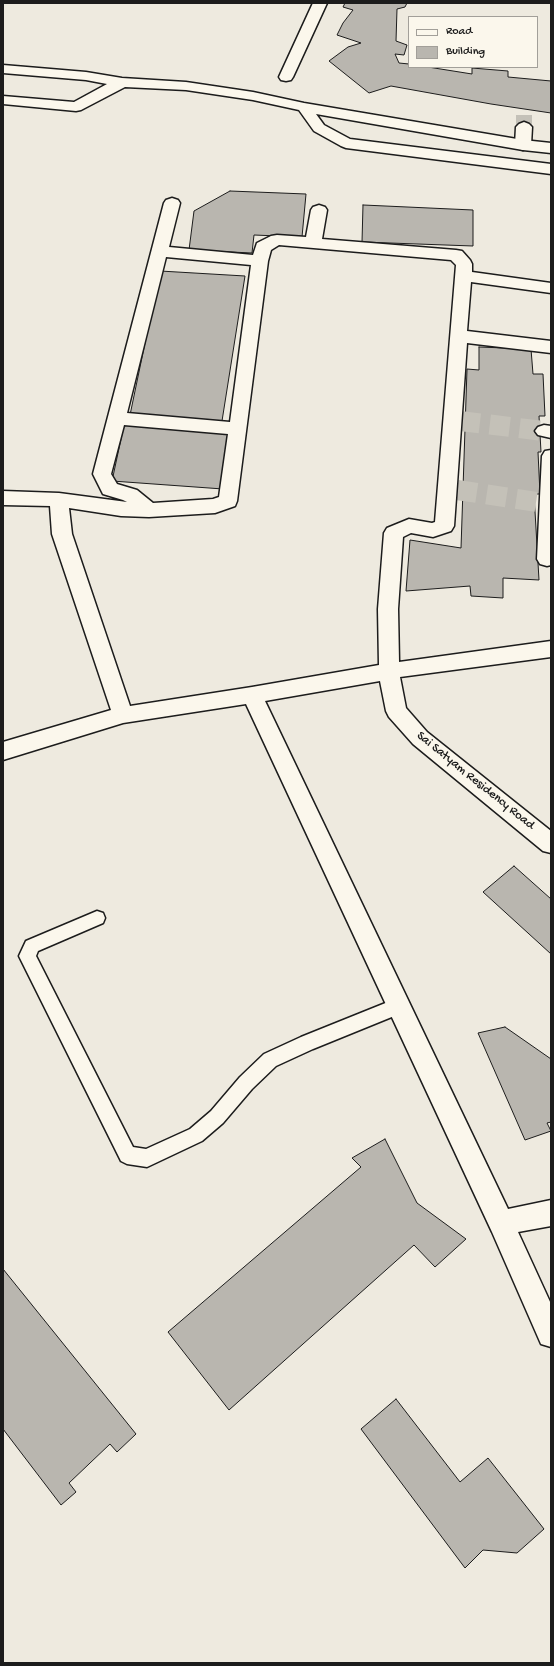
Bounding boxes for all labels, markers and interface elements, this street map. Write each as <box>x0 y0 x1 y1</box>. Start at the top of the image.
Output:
legend <box>408 16 538 68</box>
text: Road <box>446 25 472 39</box>
text: Building <box>446 45 485 59</box>
street label: Sai Satyam Residency Road <box>413 729 537 833</box>

